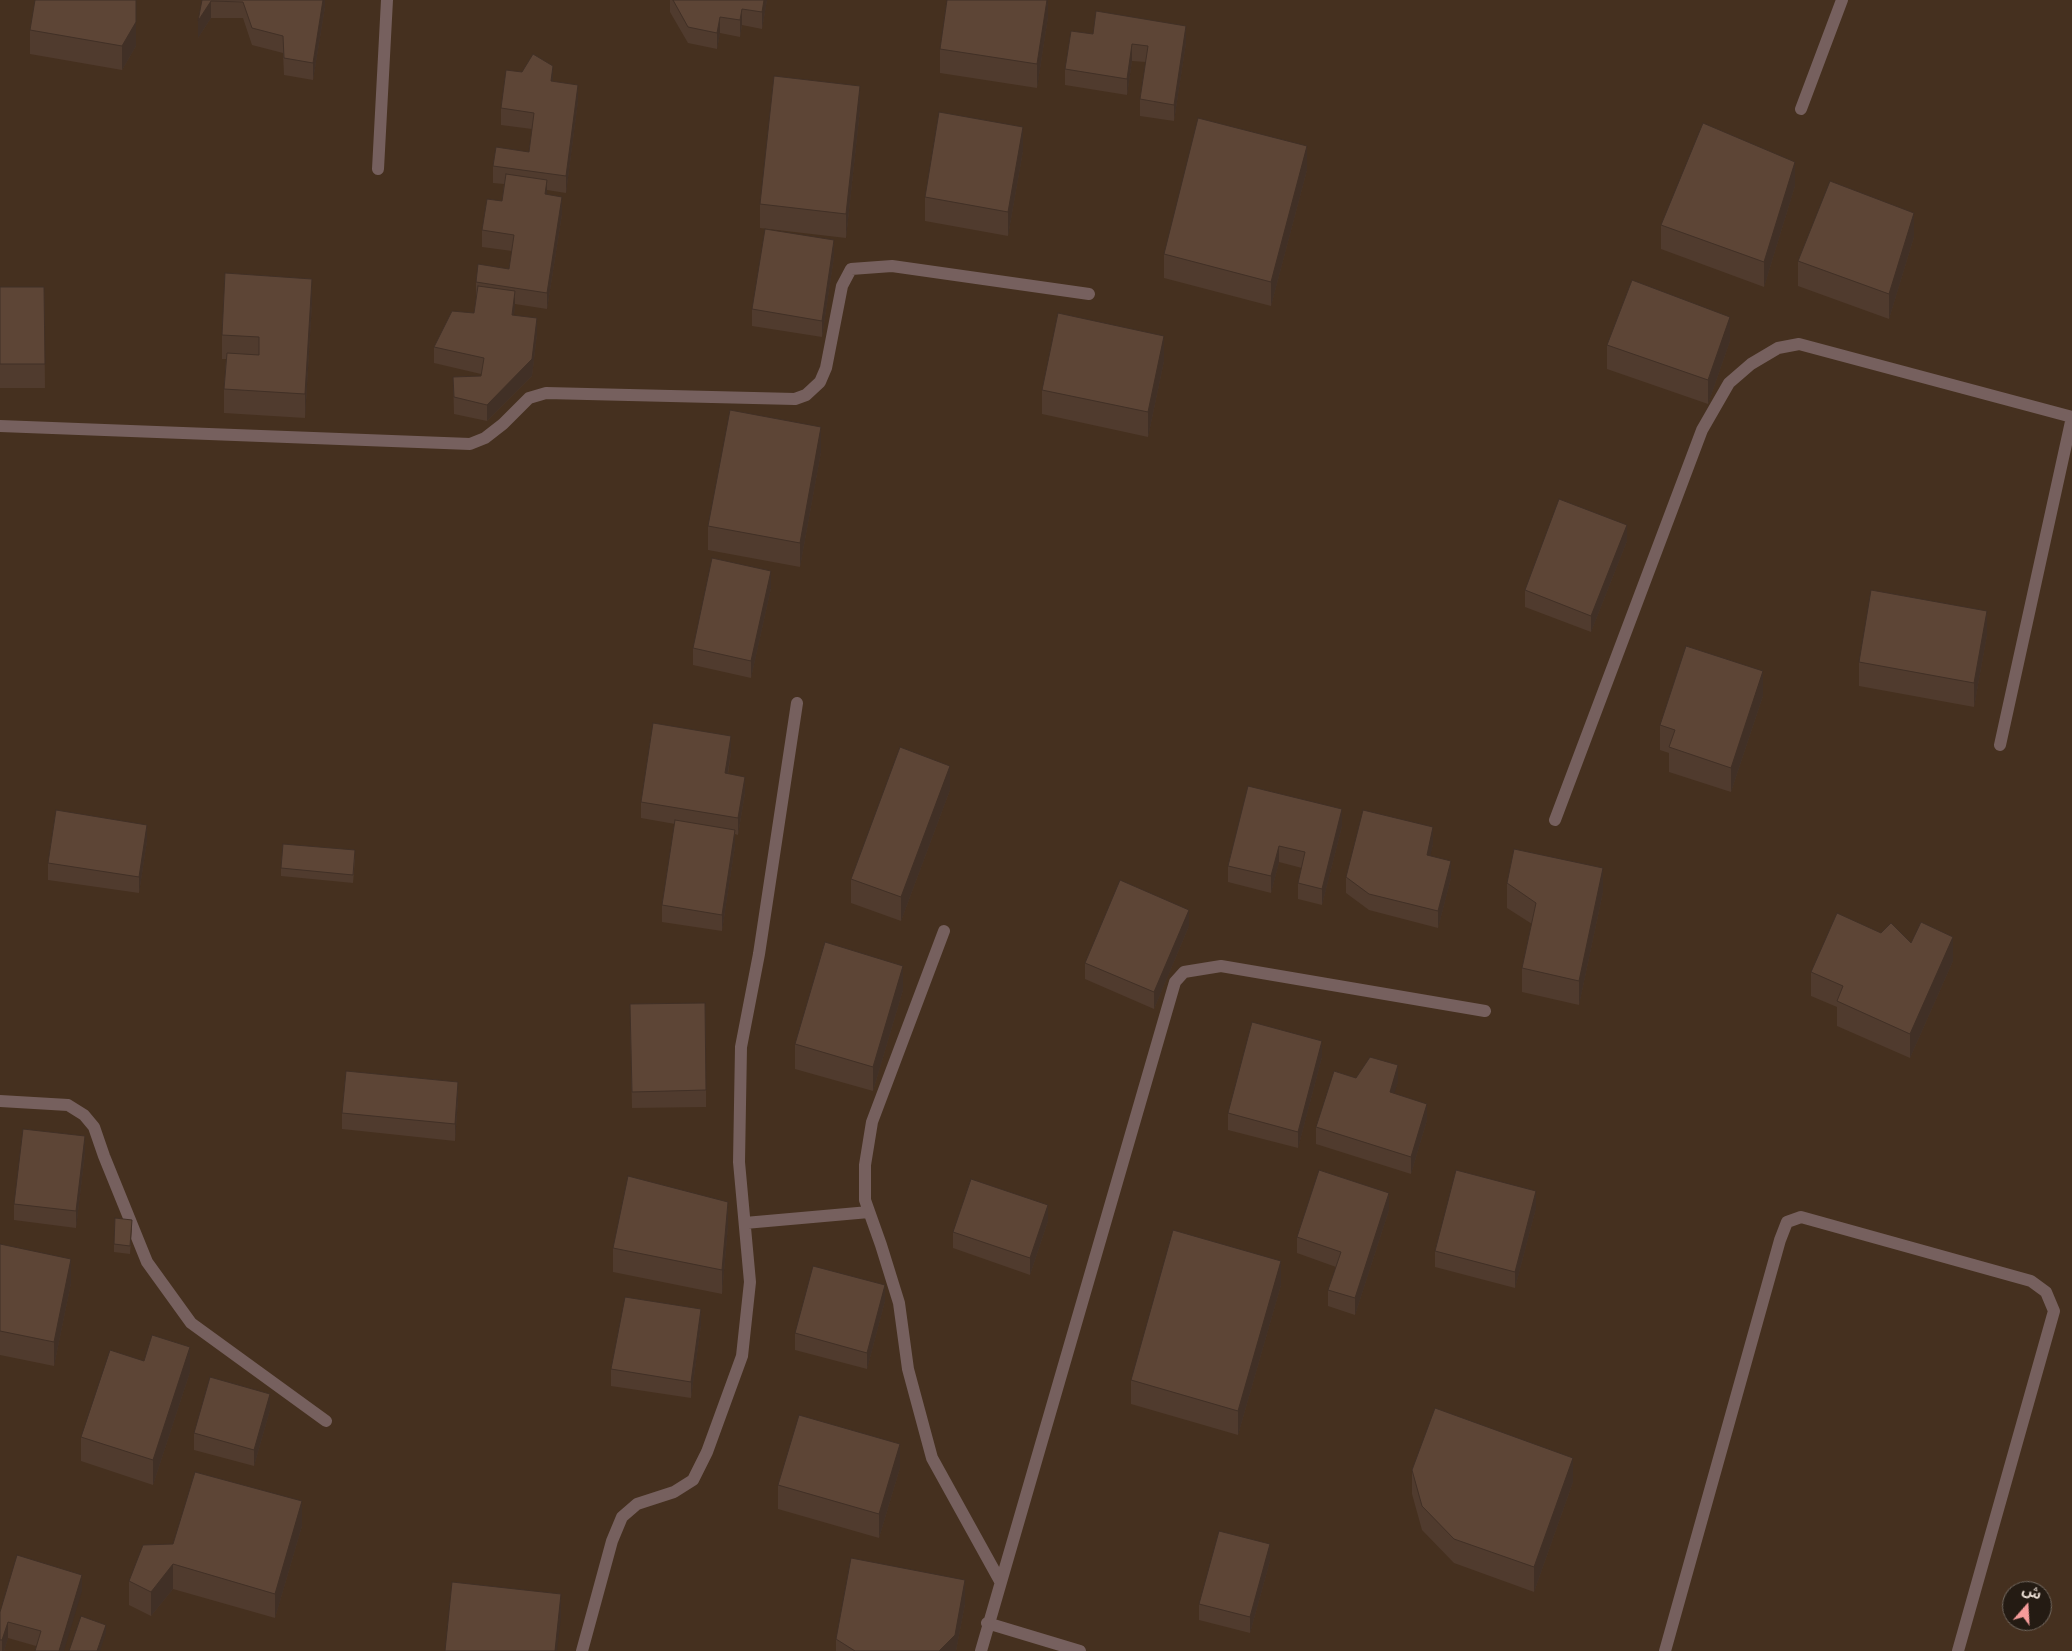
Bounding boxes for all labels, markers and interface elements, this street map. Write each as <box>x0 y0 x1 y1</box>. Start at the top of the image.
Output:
north arrow <box>2002 1581 2052 1631</box>
text: ش <box>2020 1581 2044 1603</box>

